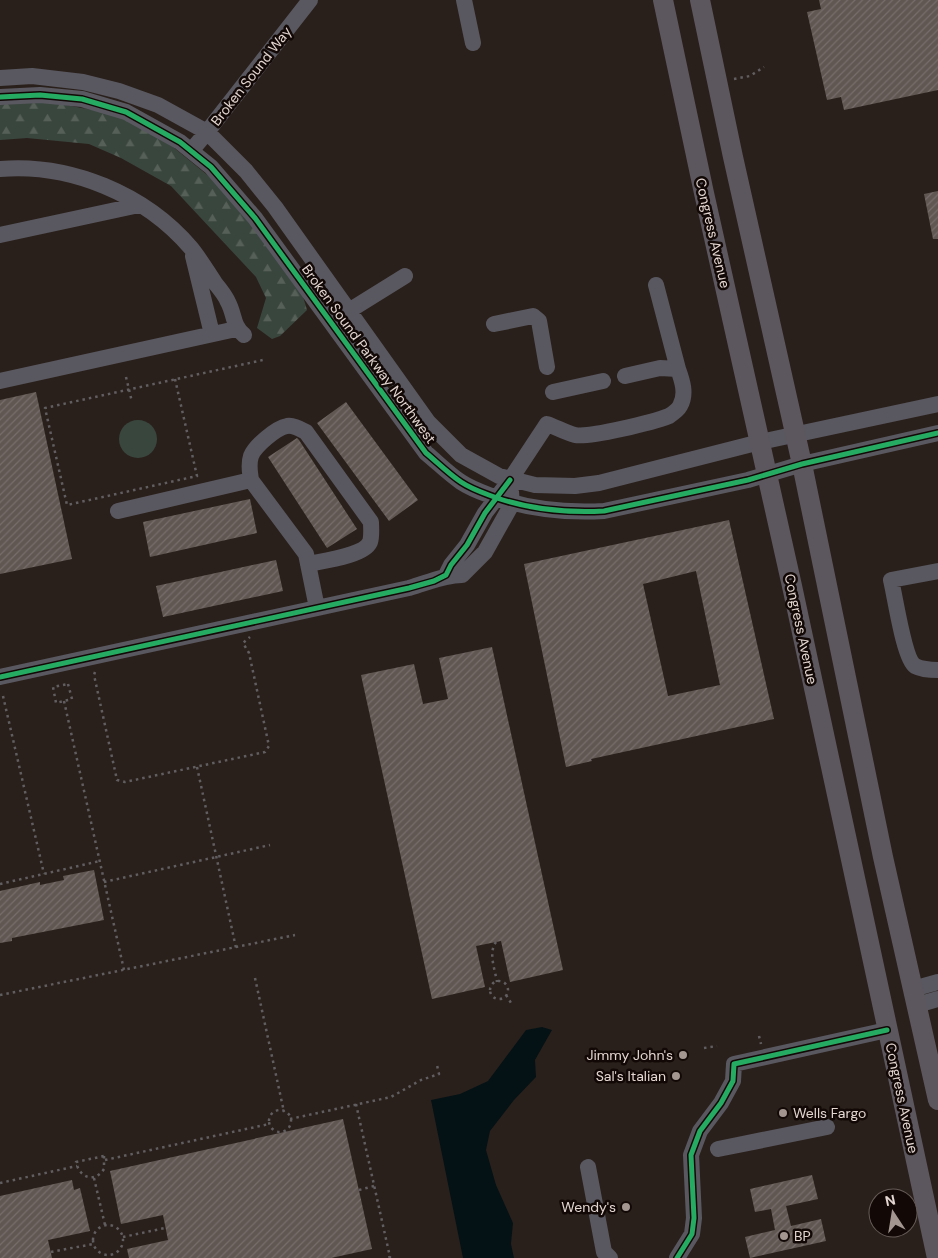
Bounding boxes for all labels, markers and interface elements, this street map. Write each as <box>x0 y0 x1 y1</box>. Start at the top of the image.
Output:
street label: Broken Sound Way <box>207 23 295 129</box>
street label: Congress Avenue <box>692 176 734 290</box>
street label: Broken Sound Parkway Northwest <box>298 261 440 447</box>
street label: Congress Avenue <box>781 572 821 686</box>
street label: Congress Avenue <box>882 1041 922 1155</box>
place label: Jimmy John's <box>586 1046 673 1064</box>
marker: Jimmy John's <box>677 1049 689 1061</box>
place label: Sal's Italian <box>596 1067 666 1085</box>
marker: Sal's Italian <box>670 1070 682 1082</box>
place label: Wells Fargo <box>793 1104 866 1122</box>
marker: Wells Fargo <box>777 1107 789 1119</box>
north arrow <box>868 1188 918 1238</box>
text: N <box>883 1190 897 1210</box>
place label: Wendy's <box>561 1198 616 1216</box>
marker: Wendy's <box>620 1201 632 1213</box>
place label: BP <box>794 1227 811 1245</box>
marker: BP <box>778 1230 790 1242</box>

